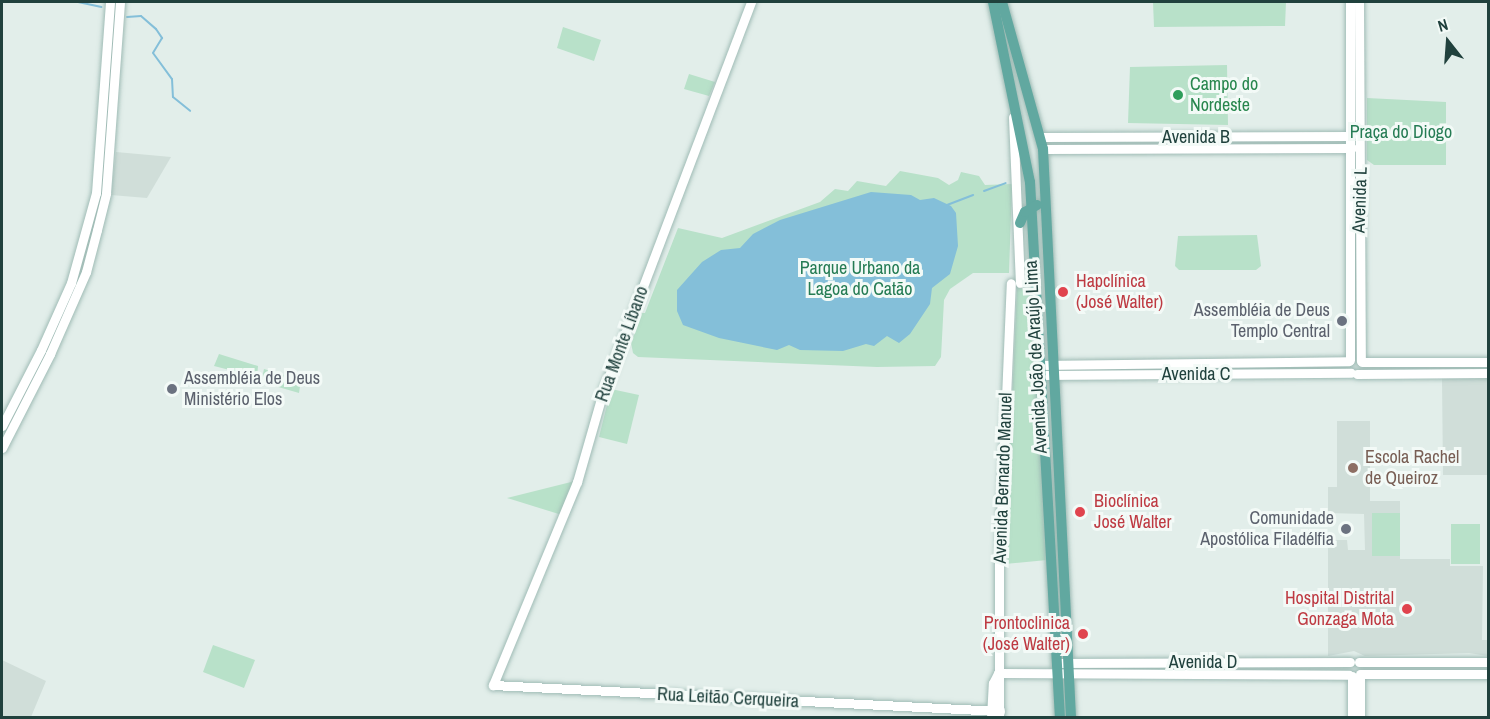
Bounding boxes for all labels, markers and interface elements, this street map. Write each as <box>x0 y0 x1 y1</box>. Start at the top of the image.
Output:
north arrow <box>1418 12 1478 72</box>
text: N <box>1435 13 1450 37</box>
place label: Campo do Nordeste <box>1190 74 1258 116</box>
marker: Campo do Nordeste <box>1171 88 1185 102</box>
park label: Praça do Diogo <box>1350 121 1452 143</box>
street label: Avenida B <box>1162 126 1230 148</box>
street label: Avenida L <box>1348 167 1372 233</box>
park label: Parque Urbano da Lagoa do Catão <box>800 258 920 300</box>
street label: Avenida João de Araújo Lima <box>1020 259 1052 455</box>
place label: Hapclínica (José Walter) <box>1076 271 1163 314</box>
street label: Rua Monte Líbano <box>591 283 653 405</box>
marker: Hapclínica (José Walter) <box>1054 283 1072 301</box>
place label: Assembléia de Deus Templo Central <box>1194 300 1330 342</box>
marker: Assembléia de Deus Templo Central <box>1335 314 1349 328</box>
street label: Avenida C <box>1162 363 1230 385</box>
place label: Assembléia de Deus Ministério Elos <box>184 368 320 410</box>
marker: Assembléia de Deus Ministério Elos <box>165 382 179 396</box>
street label: Avenida Bernardo Manuel <box>989 392 1017 564</box>
place label: Escola Rachel de Queiroz <box>1365 447 1459 490</box>
marker: Escola Rachel de Queiroz <box>1346 461 1360 475</box>
place label: Bioclínica José Walter <box>1094 491 1171 534</box>
marker: Bioclínica José Walter <box>1071 503 1089 521</box>
place label: Comunidade Apostólica Filadélfia <box>1200 508 1334 550</box>
marker: Comunidade Apostólica Filadélfia <box>1339 522 1353 536</box>
place label: Hospital Distrital Gonzaga Mota <box>1285 588 1394 630</box>
marker: Hospital Distrital Gonzaga Mota <box>1398 600 1416 618</box>
place label: Prontoclinica (José Walter) <box>983 613 1070 656</box>
marker: Prontoclinica (José Walter) <box>1074 625 1092 643</box>
street label: Avenida D <box>1169 651 1237 673</box>
street label: Rua Leitão Cerqueira <box>657 684 799 712</box>

